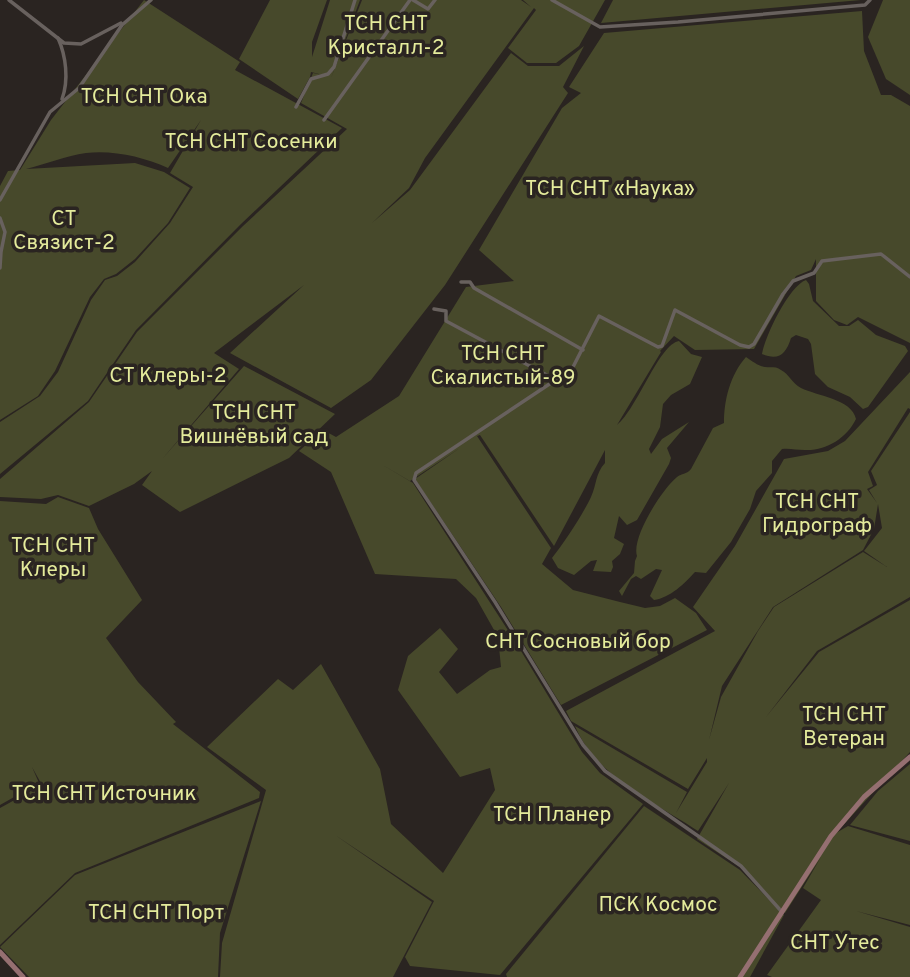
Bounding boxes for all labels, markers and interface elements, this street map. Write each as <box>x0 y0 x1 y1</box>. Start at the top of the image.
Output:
park label: ТСН СНТ Кристалл-2 <box>327 11 445 62</box>
park label: ТСН СНТ Ока <box>80 84 208 111</box>
park label: ТСН СНТ Сосенки <box>164 129 338 156</box>
park label: ТСН СНТ «Наука» <box>525 176 695 203</box>
park label: СТ Связист-2 <box>13 206 115 257</box>
park label: ТСН СНТ Скалистый-89 <box>431 341 575 392</box>
park label: СТ Клеры-2 <box>109 363 227 390</box>
park label: ТСН СНТ Вишнёвый сад <box>180 400 328 451</box>
park label: ТСН СНТ Гидрограф <box>762 489 872 540</box>
park label: ТСН СНТ Клеры <box>11 533 95 584</box>
park label: СНТ Сосновый бор <box>485 629 671 656</box>
park label: ТСН СНТ Ветеран <box>802 702 886 753</box>
park label: ТСН СНТ Источник <box>12 781 196 808</box>
park label: ТСН Планер <box>493 802 611 829</box>
park label: ПСК Космос <box>598 892 718 919</box>
park label: ТСН СНТ Порт <box>88 900 224 927</box>
park label: СНТ Утес <box>790 930 880 957</box>

